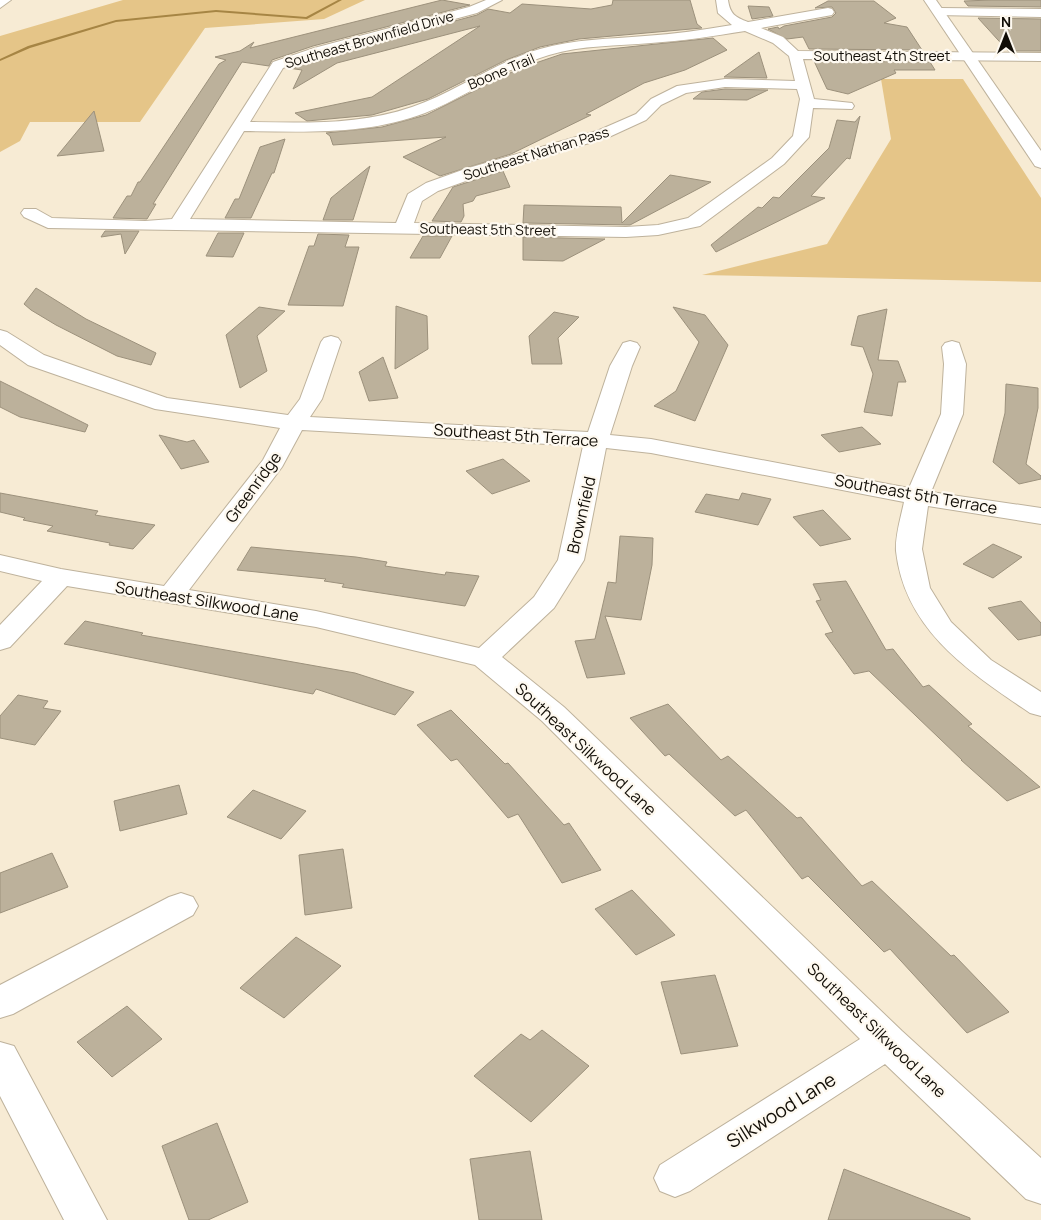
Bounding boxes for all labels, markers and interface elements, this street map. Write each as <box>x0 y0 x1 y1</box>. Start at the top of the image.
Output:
street label: Southeast Brownfield Drive <box>282 6 456 72</box>
north arrow <box>981 10 1031 60</box>
text: N <box>1001 12 1011 31</box>
street label: Southeast 4th Street <box>814 46 951 65</box>
street label: Boone Trail <box>465 48 537 94</box>
street label: Southeast Nathan Pass <box>461 122 611 184</box>
street label: Southeast 5th Street <box>420 218 557 240</box>
street label: Southeast 5th Terrace <box>433 418 599 452</box>
street label: Greenridge <box>220 447 286 527</box>
street label: Southeast 5th Terrace <box>833 469 999 519</box>
street label: Brownfield <box>561 474 601 556</box>
street label: Southeast Silkwood Lane <box>114 576 300 626</box>
street label: Southeast Silkwood Lane <box>511 678 661 820</box>
street label: Southeast Silkwood Lane <box>803 958 951 1102</box>
street label: Silkwood Lane <box>721 1066 841 1154</box>

